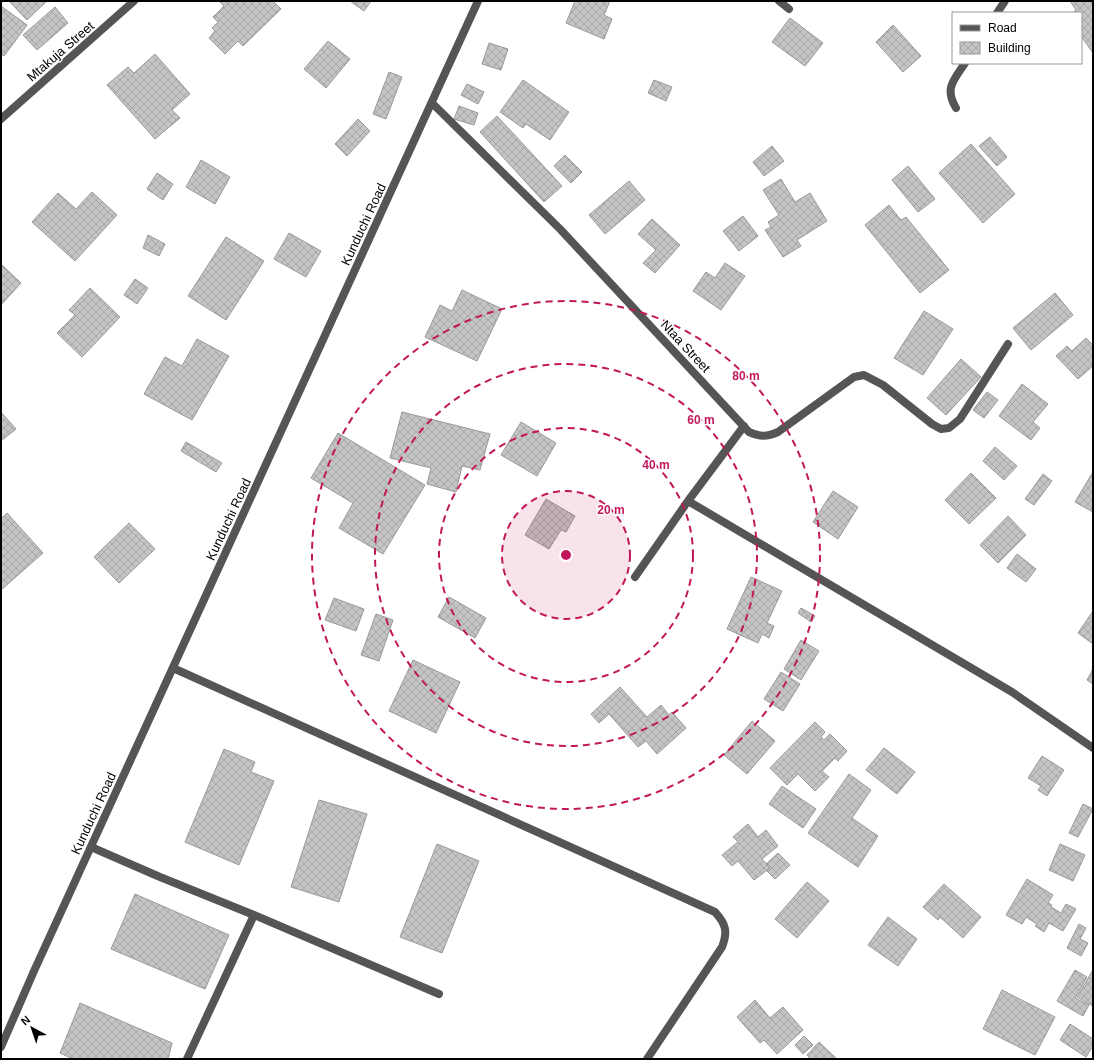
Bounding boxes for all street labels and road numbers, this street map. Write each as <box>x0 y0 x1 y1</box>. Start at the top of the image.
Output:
street label: Mtakuja Street <box>24 18 97 85</box>
street label: Kunduchi Road <box>338 181 389 268</box>
street label: Ntaa Street <box>658 317 714 376</box>
street label: Kunduchi Road <box>203 476 254 563</box>
street label: Kunduchi Road <box>68 770 119 857</box>

